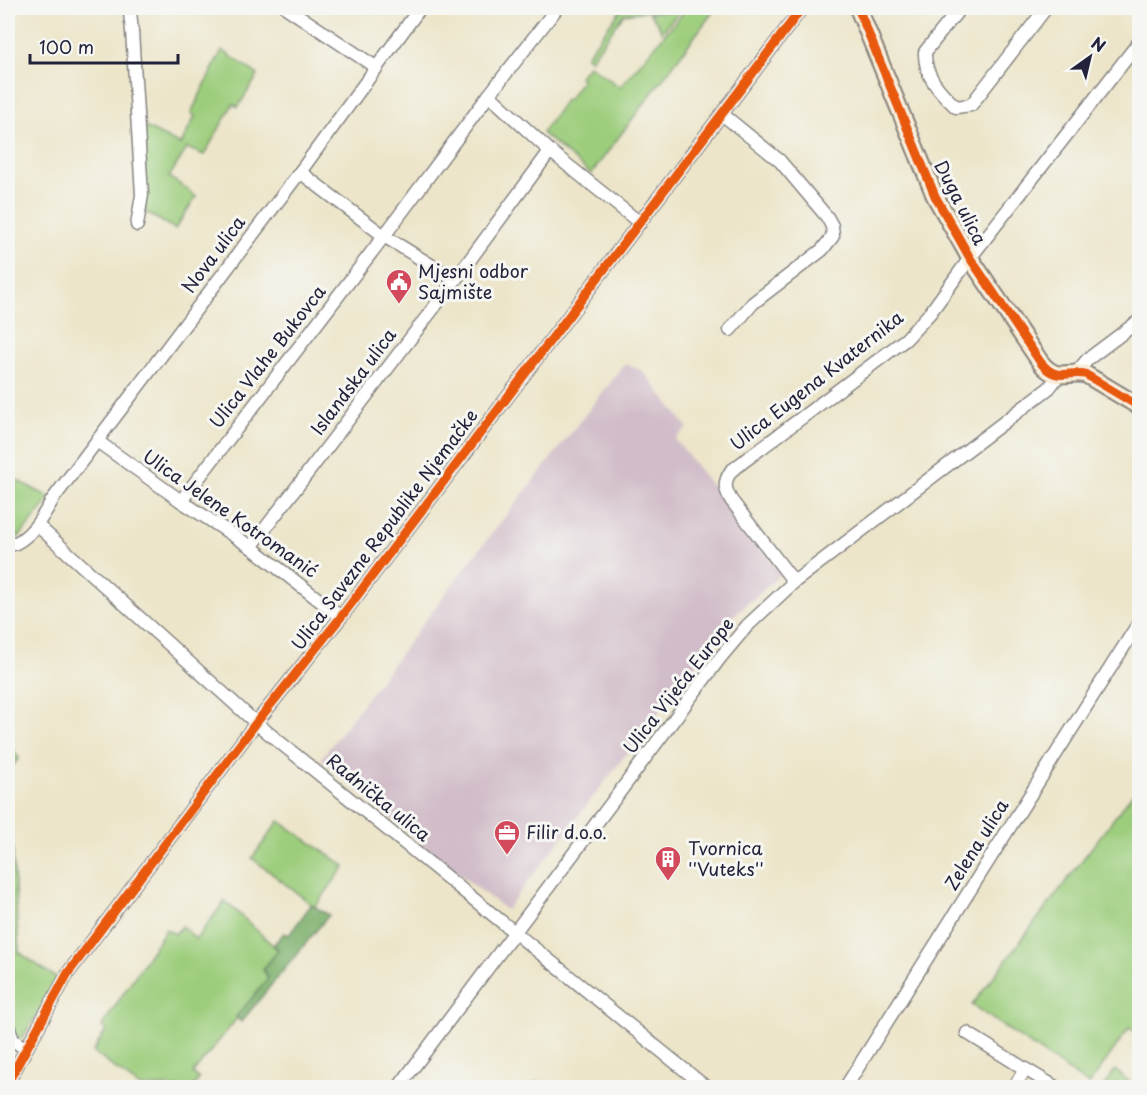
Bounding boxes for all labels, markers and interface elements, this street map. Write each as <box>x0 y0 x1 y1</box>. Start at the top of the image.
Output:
scale bar <box>30 27 178 65</box>
north arrow <box>1060 27 1120 87</box>
text: N <box>1087 30 1111 57</box>
text: 100 m <box>39 33 94 60</box>
street label: Duga ulica <box>928 155 994 250</box>
street label: Nova ulica <box>175 209 251 299</box>
place label: Mjesni odbor Sajmište <box>418 257 529 305</box>
public building icon: Mjesni odbor Sajmište <box>384 267 414 305</box>
street label: Ulica Vlahe Bukovca <box>202 278 332 433</box>
street label: Ulica Eugena Kvaternika <box>724 303 909 456</box>
street label: Islandska ulica <box>304 322 402 440</box>
street label: Ulica Savezne Republike Njemačke <box>284 403 484 655</box>
street label: Ulica Jelene Kotromanić <box>138 442 324 584</box>
street label: Ulica Vijeća Europe <box>616 611 740 759</box>
street label: Radnička ulica <box>321 746 437 848</box>
street label: Zelena ulica <box>937 793 1015 895</box>
office icon: Filir d.o.o. <box>492 818 522 856</box>
place label: Filir d.o.o. <box>526 818 607 845</box>
place label: Tvornica ''Vuteks'' <box>688 834 764 882</box>
building icon: Tvornica ''Vuteks'' <box>653 844 683 882</box>

